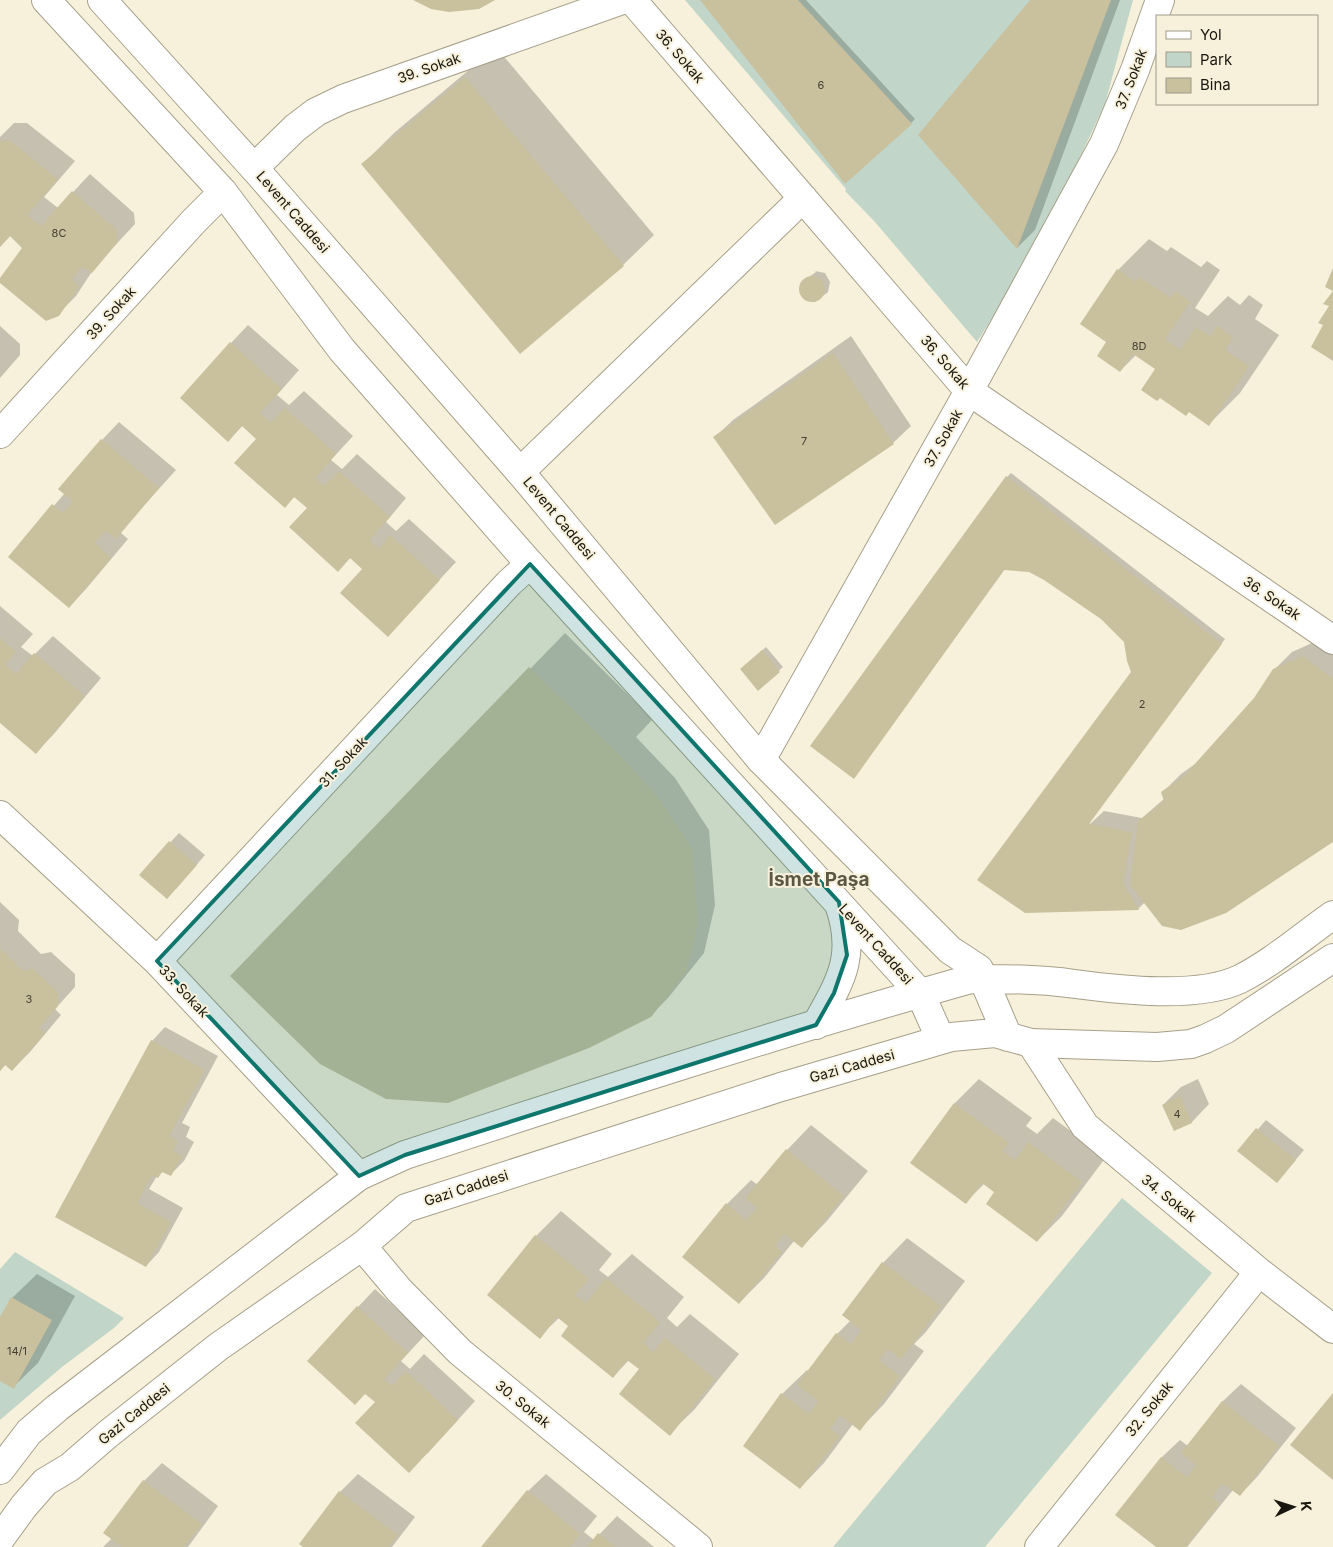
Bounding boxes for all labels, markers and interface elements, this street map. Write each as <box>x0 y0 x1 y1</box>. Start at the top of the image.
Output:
legend <box>1156 15 1318 105</box>
street label: 36. Sokak <box>652 25 708 86</box>
text: Yol <box>1200 25 1222 44</box>
street label: 37. Sokak <box>1111 46 1150 111</box>
street label: 39. Sokak <box>395 49 463 86</box>
text: Park <box>1200 50 1233 69</box>
text: Bina <box>1200 75 1231 94</box>
house number: 6 <box>818 78 825 92</box>
street label: Levent Caddesi <box>253 167 333 256</box>
house number: 8C <box>52 226 66 240</box>
street label: 39. Sokak <box>82 282 139 343</box>
street label: 36. Sokak <box>917 331 973 392</box>
house number: 8D <box>1132 339 1146 353</box>
street label: 37. Sokak <box>920 406 966 470</box>
house number: 7 <box>801 434 807 448</box>
street label: Levent Caddesi <box>520 473 599 562</box>
street label: 36. Sokak <box>1240 572 1304 623</box>
house number: 2 <box>1139 697 1145 711</box>
street label: 31. Sokak <box>315 733 371 790</box>
district label: İsmet Paşa <box>769 868 869 891</box>
street label: Levent Caddesi <box>836 900 917 987</box>
street label: 33. Sokak <box>156 961 213 1021</box>
house number: 3 <box>26 992 33 1006</box>
street label: Gazi Caddesi <box>807 1045 896 1086</box>
house number: 4 <box>1173 1107 1181 1121</box>
street label: Gazi Caddesi <box>422 1166 510 1209</box>
street label: 34. Sokak <box>1138 1170 1200 1225</box>
house number: 14/1 <box>7 1344 27 1358</box>
street label: 30. Sokak <box>492 1376 554 1431</box>
street label: 32. Sokak <box>1121 1378 1176 1440</box>
street label: Gazi Caddesi <box>94 1379 173 1448</box>
north arrow <box>1268 1482 1318 1532</box>
text: K <box>1298 1500 1315 1512</box>

